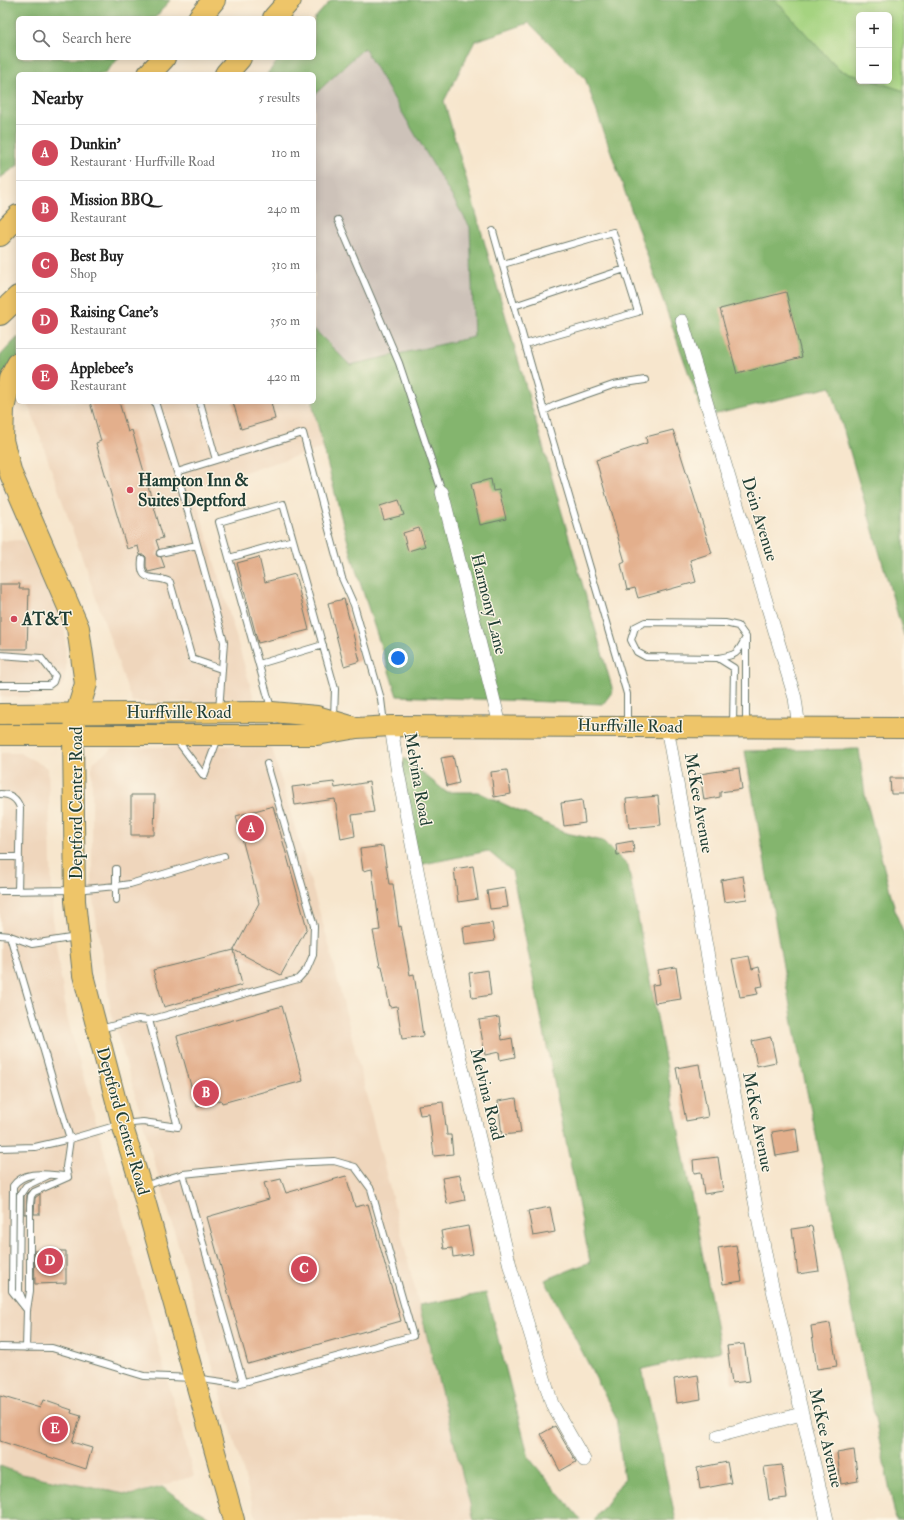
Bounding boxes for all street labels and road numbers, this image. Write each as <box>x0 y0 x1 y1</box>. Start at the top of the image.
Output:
street label: Dein Avenue <box>737 474 783 564</box>
street label: Harmony Lane <box>465 551 512 657</box>
street label: Hurffville Road <box>126 702 232 723</box>
street label: Hurffville Road <box>577 715 683 737</box>
street label: Deptford Center Road <box>66 726 88 880</box>
street label: Melvina Road <box>399 731 437 828</box>
street label: McKee Avenue <box>680 751 718 855</box>
street label: Deptford Center Road <box>91 1045 154 1198</box>
street label: Melvina Road <box>465 1046 509 1143</box>
street label: McKee Avenue <box>738 1070 778 1174</box>
street label: McKee Avenue <box>804 1386 848 1490</box>

